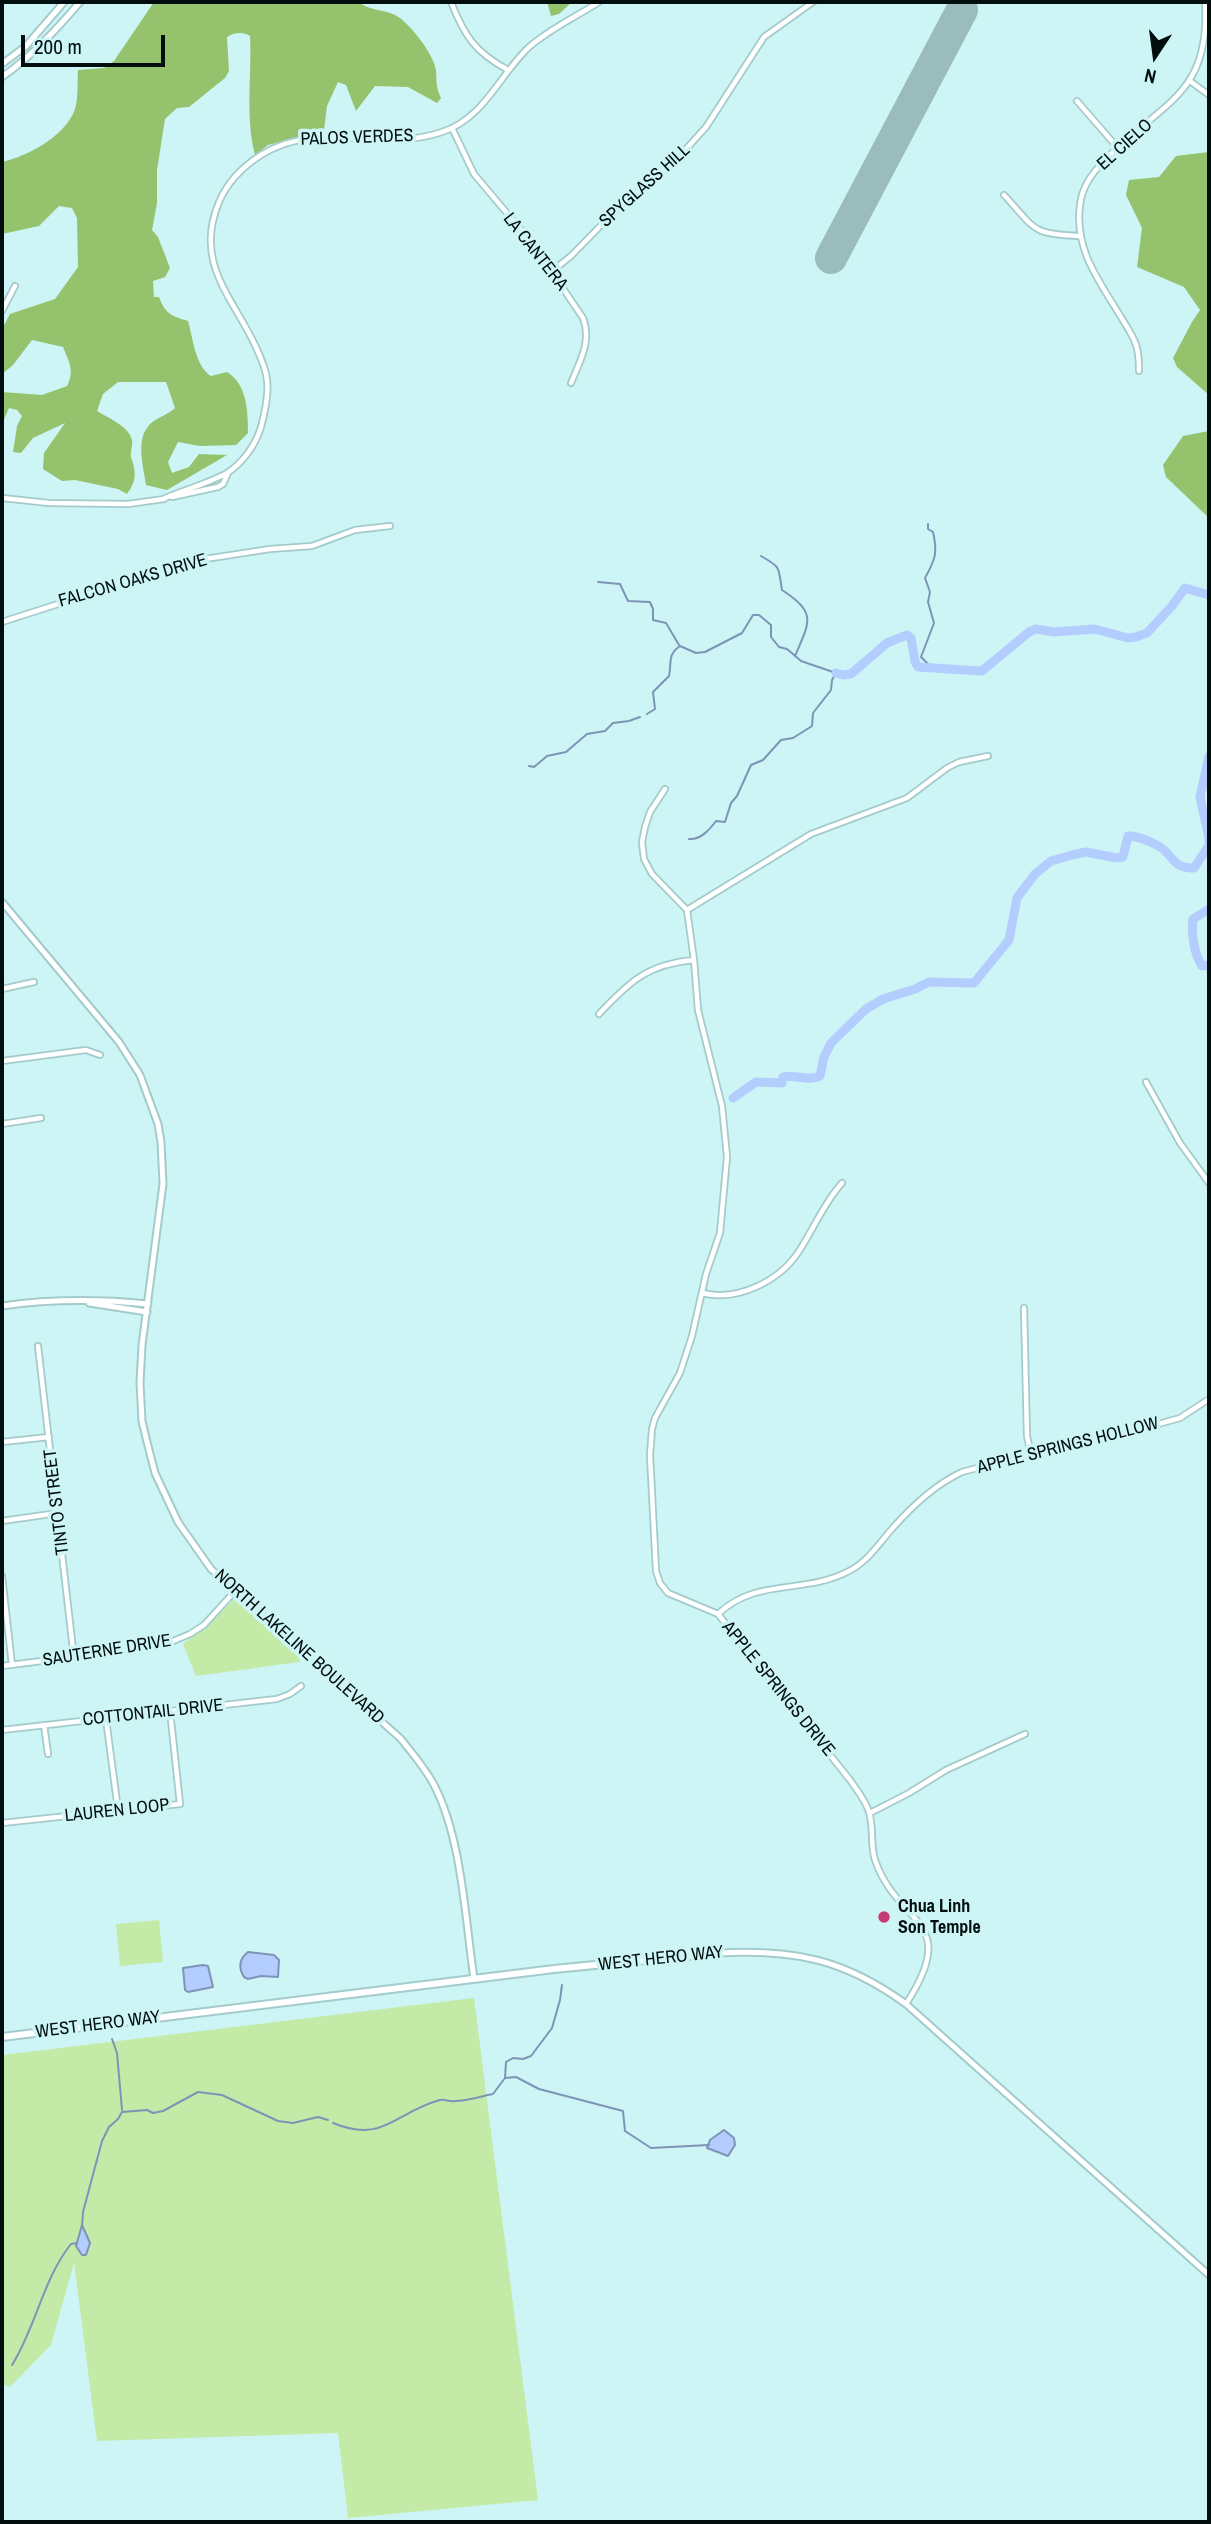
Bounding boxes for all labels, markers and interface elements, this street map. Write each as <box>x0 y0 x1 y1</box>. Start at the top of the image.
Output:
scale bar <box>24 21 168 65</box>
north arrow <box>1120 21 1190 91</box>
text: 200 m <box>34 32 82 61</box>
text: N <box>1142 63 1159 90</box>
street label: EL CIELO <box>1093 115 1157 175</box>
street label: PALOS VERDES <box>300 125 414 151</box>
street label: SPYGLASS HILL <box>595 140 695 232</box>
street label: LA CANTERA <box>498 209 572 295</box>
street label: FALCON OAKS DRIVE <box>56 549 210 613</box>
street label: APPLE SPRINGS HOLLOW <box>975 1413 1161 1479</box>
street label: TINTO STREET <box>40 1448 74 1556</box>
street label: NORTH LAKELINE BOULEVARD <box>210 1565 388 1729</box>
street label: APPLE SPRINGS DRIVE <box>717 1617 839 1761</box>
street label: SAUTERNE DRIVE <box>41 1630 173 1672</box>
street label: COTTONTAIL DRIVE <box>82 1695 224 1731</box>
street label: LAUREN LOOP <box>64 1795 170 1827</box>
place label: Chua Linh Son Temple <box>898 1896 981 1938</box>
marker: Chua Linh Son Temple <box>876 1909 892 1925</box>
street label: WEST HERO WAY <box>597 1942 725 1976</box>
street label: WEST HERO WAY <box>34 2007 162 2043</box>

